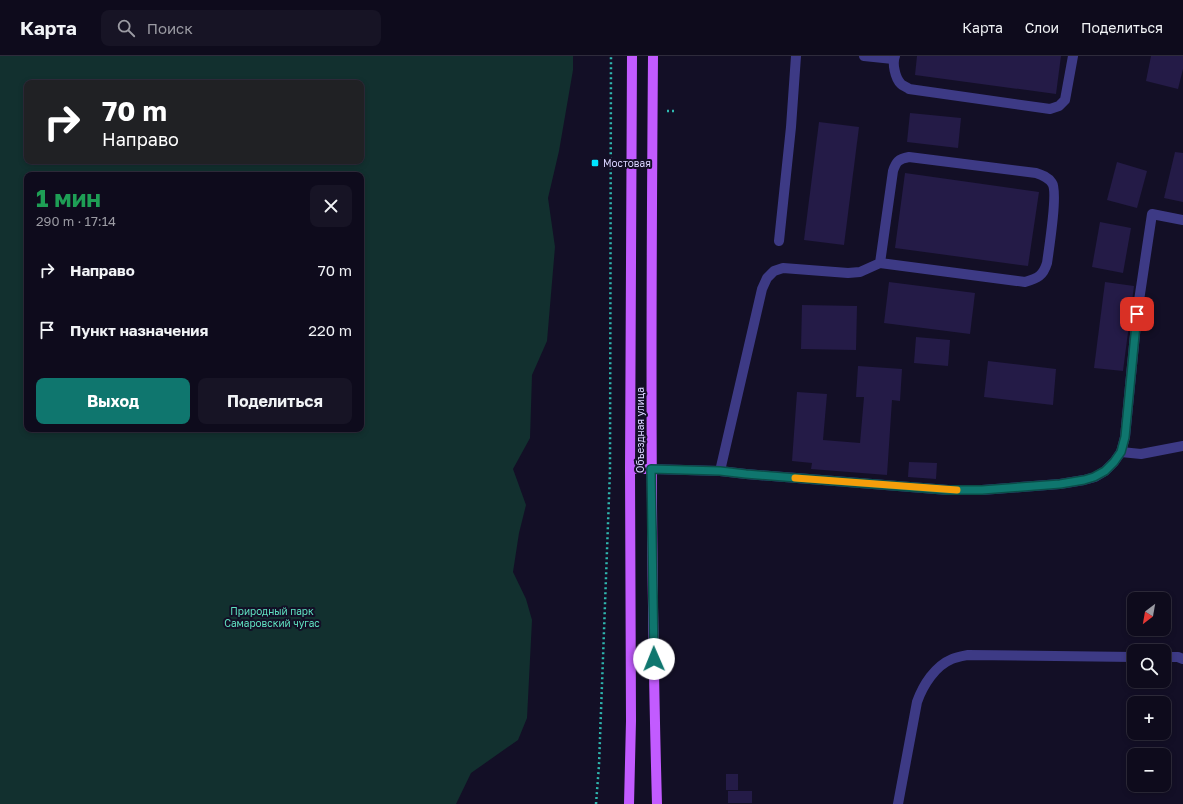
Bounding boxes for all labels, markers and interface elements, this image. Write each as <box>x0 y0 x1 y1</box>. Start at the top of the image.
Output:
search box <box>101 10 381 46</box>
text: Карта <box>20 16 77 39</box>
icon: search <box>115 17 137 39</box>
text: Поиск <box>147 19 193 37</box>
text: Карта <box>962 19 1003 36</box>
text: Слои <box>1025 19 1059 36</box>
text: Поделиться <box>1081 19 1163 36</box>
text: 70 m <box>102 94 167 127</box>
icon: right <box>36 96 88 148</box>
text: Направо <box>102 128 179 150</box>
place label: Мостовая <box>603 157 651 169</box>
marker: Мостовая <box>590 158 600 168</box>
text: 1 мин <box>36 183 101 212</box>
button: close <box>310 185 352 227</box>
text: 290 m · 17:14 <box>36 213 116 229</box>
icon: right <box>36 259 58 281</box>
text: Направо <box>70 261 135 279</box>
text: 70 m <box>318 261 352 279</box>
pin <box>1120 297 1154 331</box>
icon: arrive <box>1126 303 1148 325</box>
icon: arrive <box>36 319 58 341</box>
text: Пункт назначения <box>70 321 208 339</box>
text: 220 m <box>308 321 352 339</box>
button: Выход <box>36 378 190 424</box>
button: Поделиться <box>198 378 352 424</box>
street label: Объездная улица <box>634 387 646 473</box>
north arrow <box>1127 592 1171 636</box>
map controls <box>1127 592 1171 792</box>
park label: Природный парк Самаровский чугас <box>224 605 320 629</box>
position arrow <box>633 638 675 680</box>
button: search <box>1127 644 1171 688</box>
button: + <box>1127 696 1171 740</box>
button: − <box>1127 748 1171 792</box>

